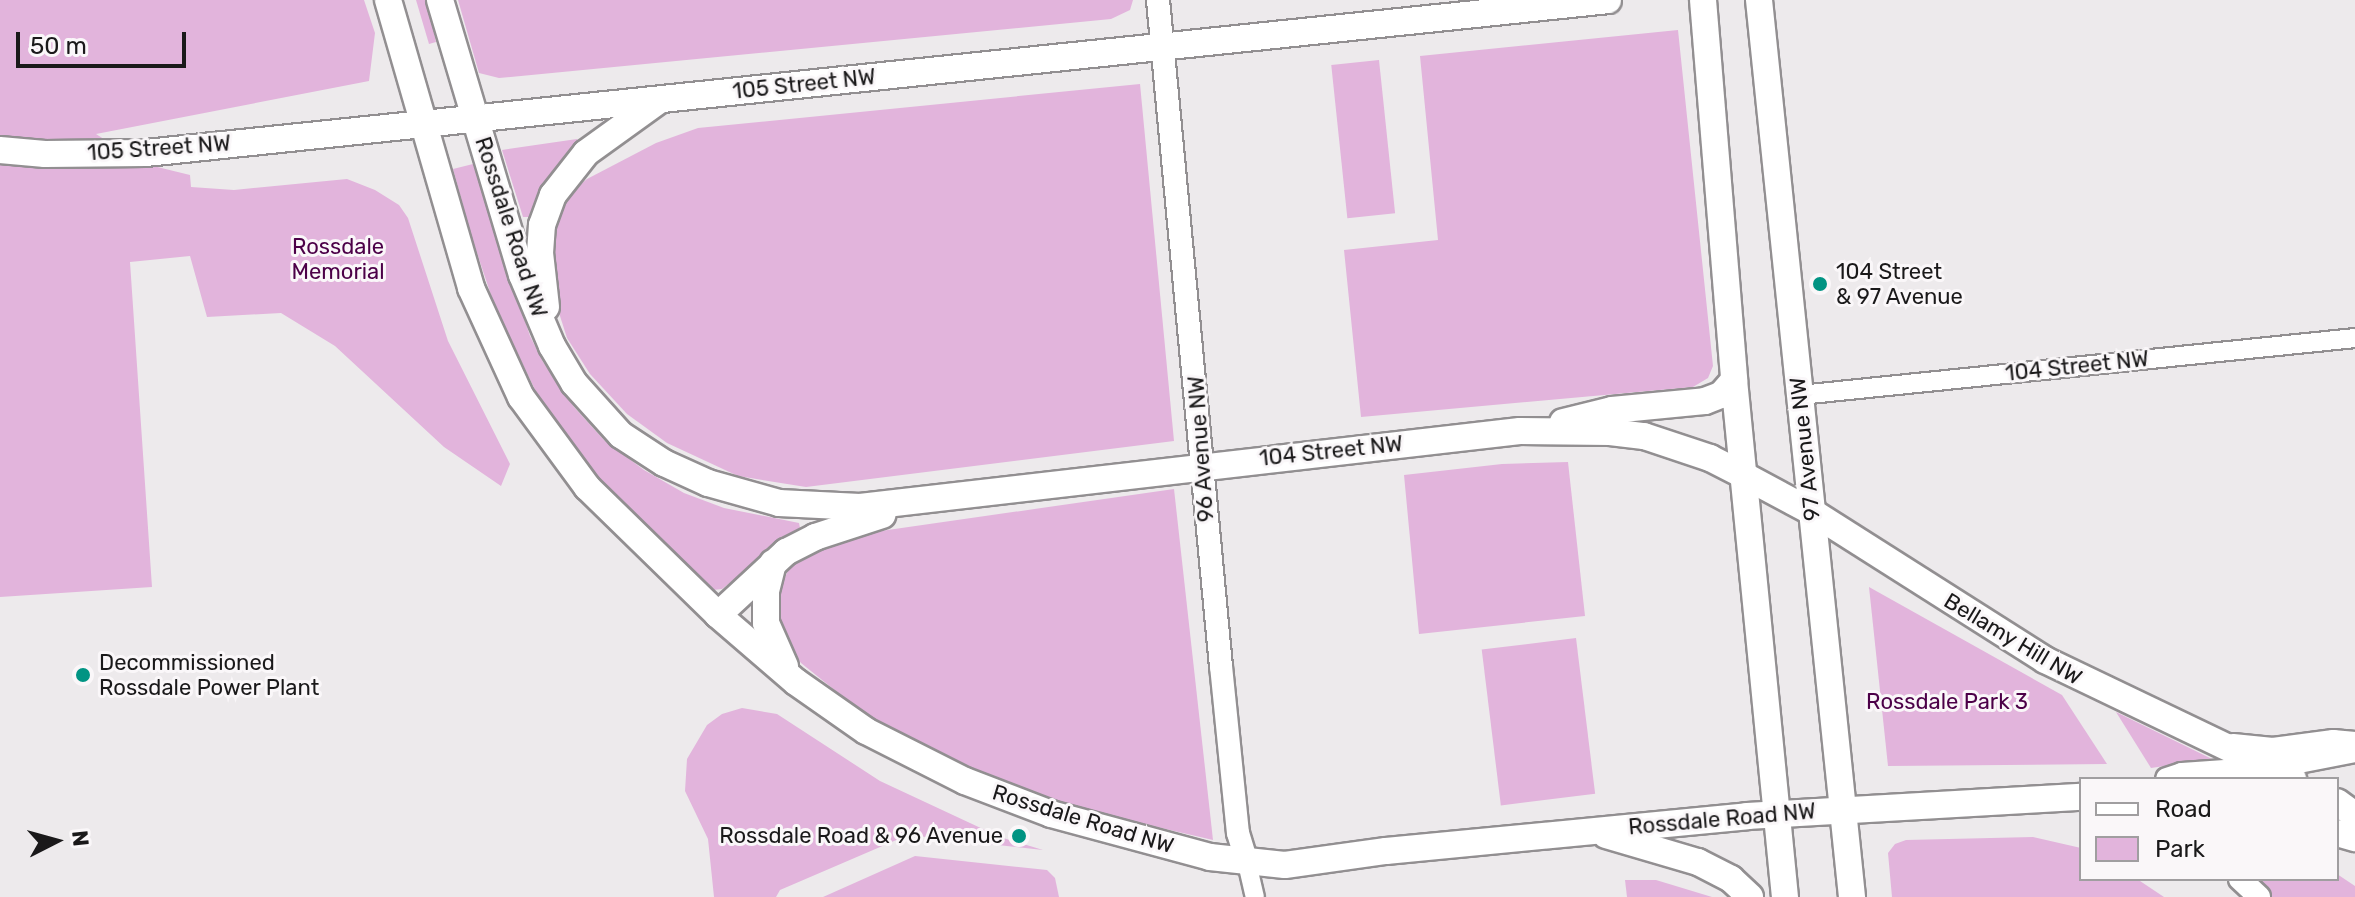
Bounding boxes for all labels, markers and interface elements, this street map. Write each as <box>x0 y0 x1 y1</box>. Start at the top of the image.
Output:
scale bar <box>20 16 190 66</box>
text: 50 m <box>30 32 87 60</box>
street label: 105 Street NW <box>731 63 877 105</box>
street label: 105 Street NW <box>86 130 232 166</box>
street label: Rossdale Road NW <box>469 133 553 321</box>
park label: Rossdale Memorial <box>291 233 385 284</box>
place label: 104 Street & 97 Avenue <box>1836 258 1963 310</box>
marker: 104 Street & 97 Avenue <box>1811 275 1829 293</box>
street label: 104 Street NW <box>2004 345 2150 387</box>
street label: 96 Avenue NW <box>1183 375 1219 523</box>
street label: 97 Avenue NW <box>1784 375 1826 523</box>
street label: 104 Street NW <box>1258 430 1404 472</box>
street label: Bellamy Hill NW <box>1939 587 2087 691</box>
place label: Decommissioned Rossdale Power Plant <box>99 649 320 700</box>
marker: Decommissioned Rossdale Power Plant <box>74 666 92 684</box>
park label: Rossdale Park 3 <box>1866 689 2028 715</box>
legend <box>2079 777 2339 881</box>
street label: Rossdale Road NW <box>989 779 1177 859</box>
text: Road <box>2155 795 2212 823</box>
street label: Rossdale Road NW <box>1627 798 1817 840</box>
north arrow <box>16 801 96 881</box>
place label: Rossdale Road & 96 Avenue <box>719 823 1003 849</box>
marker: Rossdale Road & 96 Avenue <box>1010 827 1028 845</box>
text: N <box>66 829 95 848</box>
text: Park <box>2155 835 2205 863</box>

